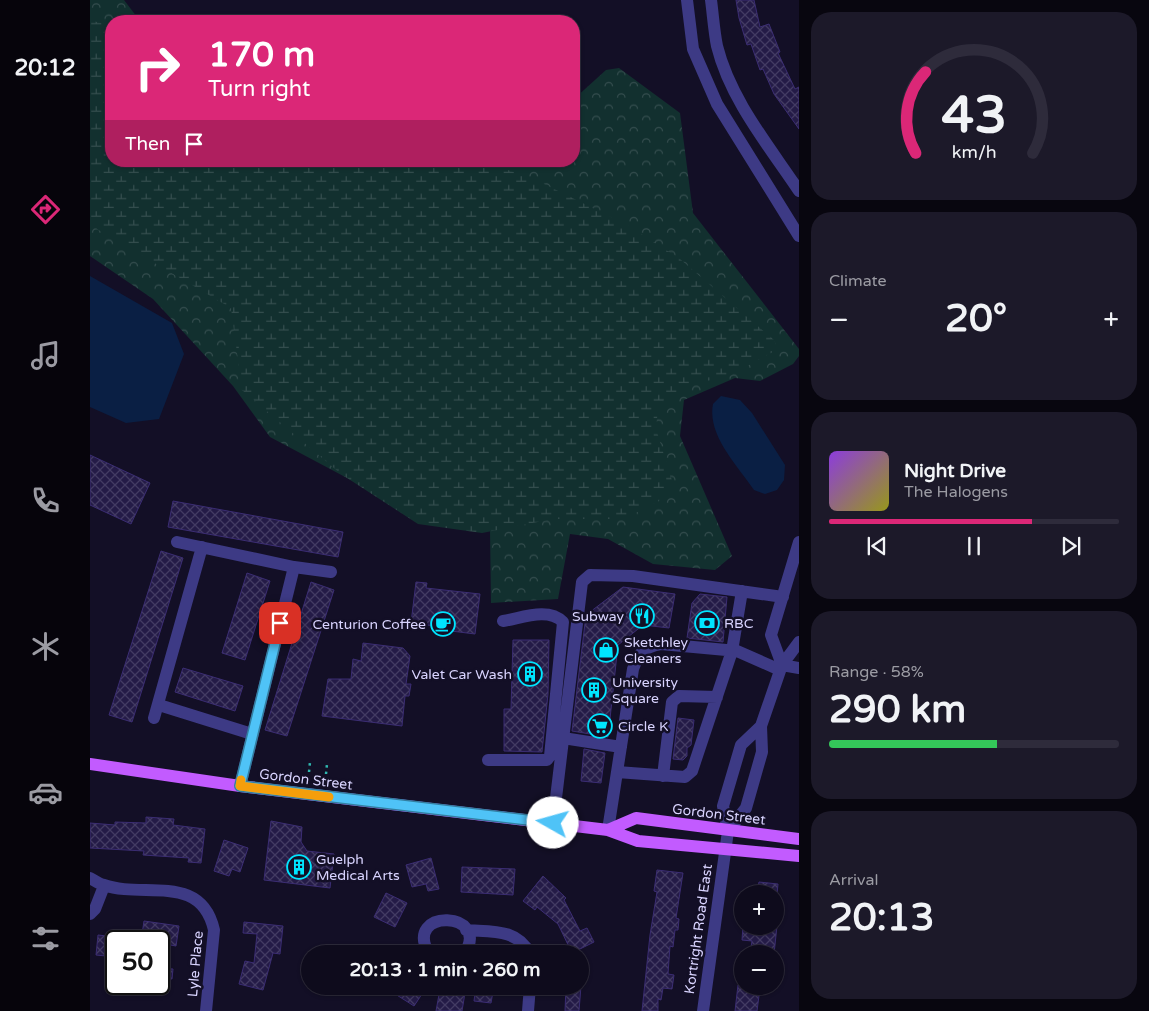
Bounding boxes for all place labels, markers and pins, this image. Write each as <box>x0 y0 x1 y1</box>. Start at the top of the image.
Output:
pin <box>259 602 301 644</box>
restaurant icon: Subway <box>629 603 655 629</box>
place label: Subway <box>572 608 624 625</box>
bank icon: RBC <box>694 610 720 636</box>
cafe icon: Centurion Coffee <box>430 611 456 637</box>
place label: RBC <box>724 615 754 632</box>
place label: Centurion Coffee <box>313 616 426 633</box>
place label: Sketchley Cleaners <box>624 634 689 667</box>
shop icon: Sketchley Cleaners <box>593 637 619 663</box>
building icon: Valet Car Wash <box>517 661 543 687</box>
place label: Valet Car Wash <box>411 666 512 683</box>
place label: University Square <box>612 674 678 707</box>
building icon: University Square <box>581 677 607 703</box>
supermarket icon: Circle K <box>587 713 613 739</box>
place label: Circle K <box>618 718 668 735</box>
place label: Guelph Medical Arts <box>316 851 400 884</box>
building icon: Guelph Medical Arts <box>286 854 312 880</box>

